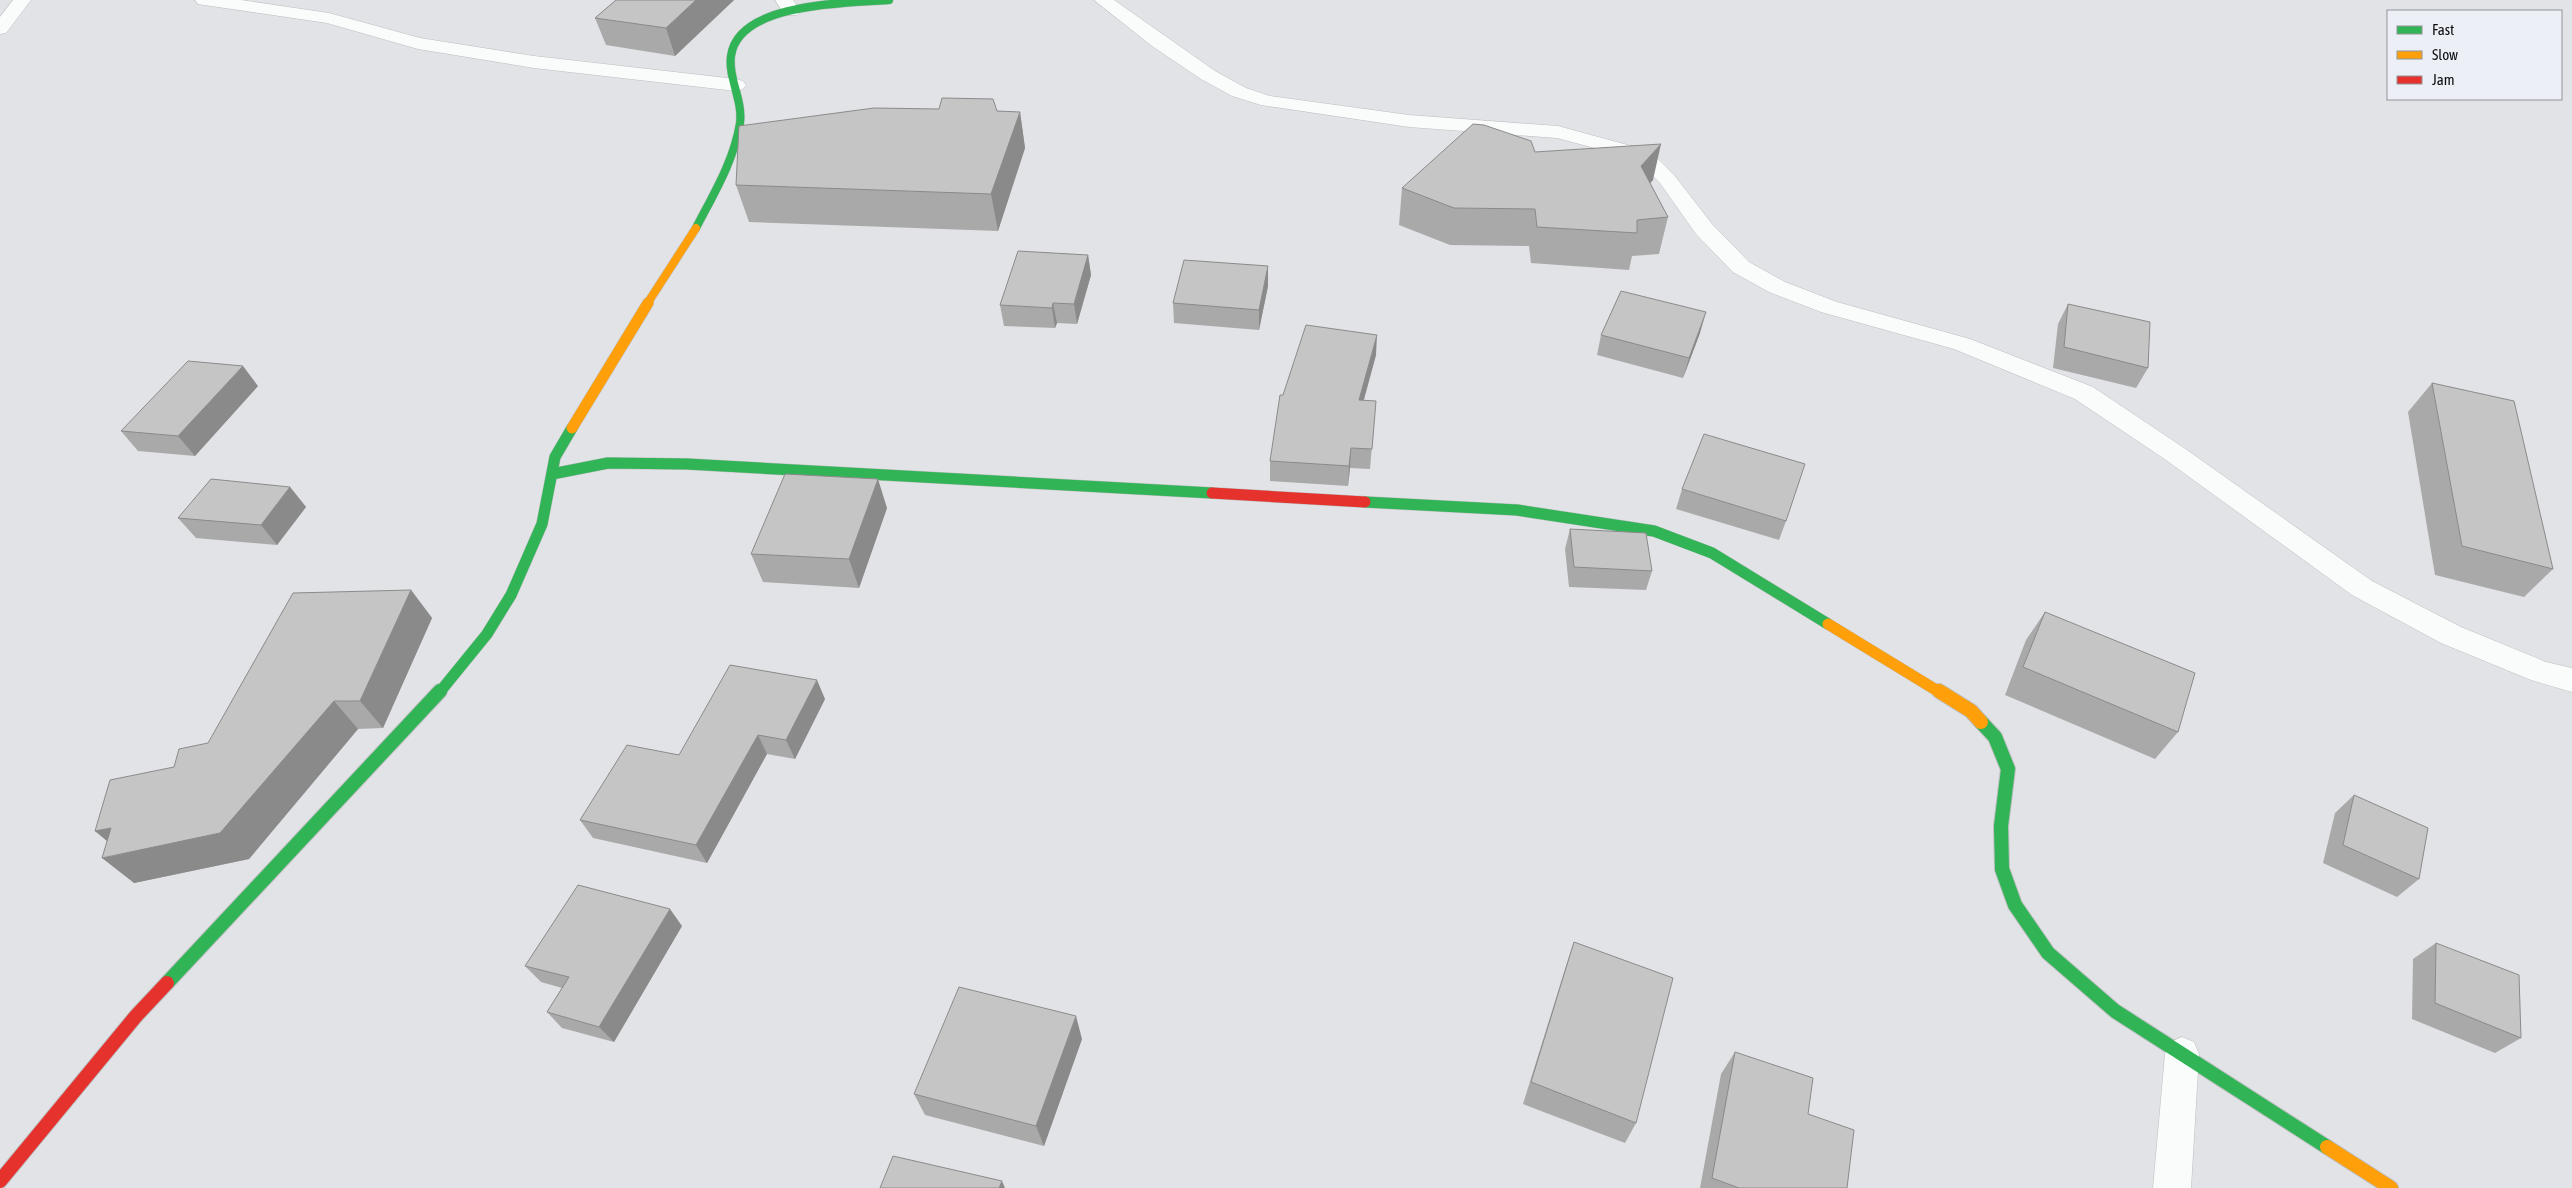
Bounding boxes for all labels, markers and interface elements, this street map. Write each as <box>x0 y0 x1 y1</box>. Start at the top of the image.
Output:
legend <box>2387 10 2562 100</box>
text: Fast <box>2432 21 2454 38</box>
text: Slow <box>2432 46 2458 63</box>
text: Jam <box>2432 71 2455 88</box>

